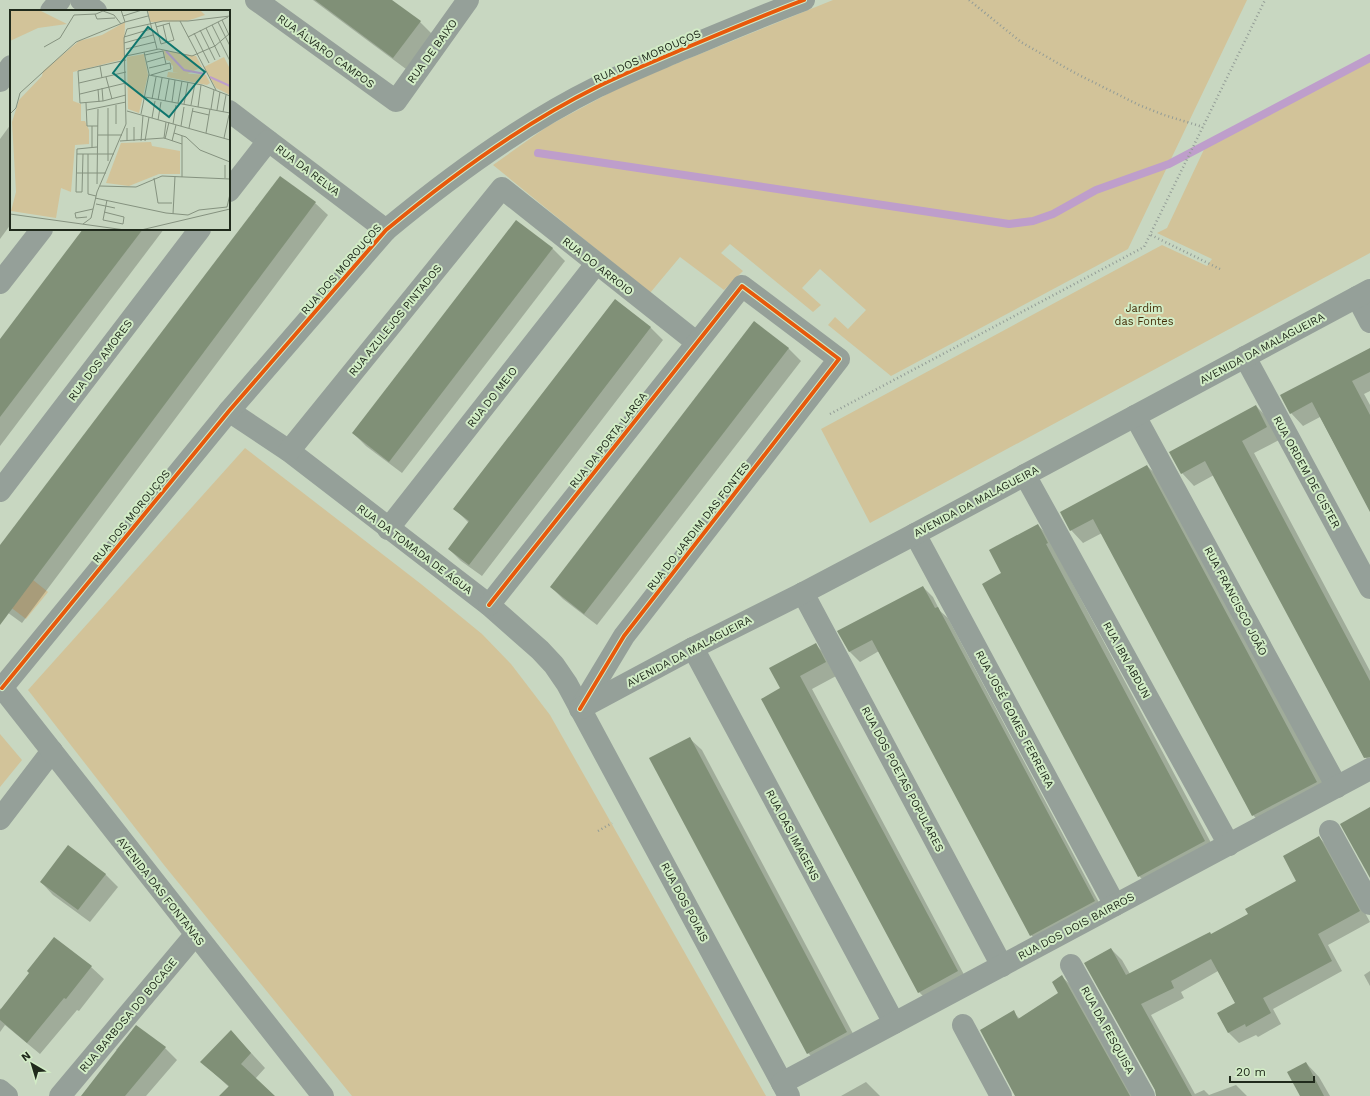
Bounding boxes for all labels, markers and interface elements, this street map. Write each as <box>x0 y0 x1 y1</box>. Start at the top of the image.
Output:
inset map <box>10 10 230 230</box>
street label: RUA ÁLVARO CAMPOS <box>275 11 377 91</box>
street label: RUA DE BAIXO <box>405 17 460 86</box>
street label: RUA DOS MOROUÇOS <box>592 27 703 86</box>
street label: RUA DA RELVA <box>273 142 342 199</box>
street label: RUA DOS MOROUÇOS <box>298 221 384 317</box>
street label: RUA DO ARROIO <box>560 235 636 298</box>
street label: RUA AZULEJOS PINTADOS <box>346 262 444 379</box>
park label: Jardim das Fontes <box>1115 302 1174 328</box>
street label: AVENIDA DA MALAGUEIRA <box>1198 310 1327 387</box>
street label: RUA DOS AMORES <box>66 317 135 403</box>
street label: RUA DO MEIO <box>465 364 520 430</box>
street label: RUA DA PORTA LARGA <box>567 390 650 491</box>
street label: RUA ORDEM DE CISTER <box>1270 414 1343 531</box>
street label: RUA DO JARDIM DAS FONTES <box>644 460 753 593</box>
street label: AVENIDA DA MALAGUEIRA <box>912 463 1041 540</box>
street label: RUA DOS MOROUÇOS <box>90 467 173 566</box>
street label: RUA DA TOMADA DE ÁGUA <box>354 501 476 597</box>
street label: RUA FRANCISCO JOÃO <box>1201 545 1270 658</box>
street label: AVENIDA DA MALAGUEIRA <box>625 613 754 690</box>
street label: RUA IBN ABDUN <box>1100 620 1153 701</box>
street label: RUA JOSÉ GOMES FERREIRA <box>973 648 1057 790</box>
street label: RUA DOS POETAS POPULARES <box>859 704 946 854</box>
street label: RUA DAS IMAGENS <box>763 788 822 883</box>
street label: AVENIDA DAS FONTANAS <box>114 834 207 948</box>
street label: RUA DOS POIAIS <box>658 860 711 944</box>
street label: RUA DOS DOIS BAIRROS <box>1016 890 1137 963</box>
street label: RUA BARBOSA DO BOCAGE <box>77 956 180 1075</box>
street label: RUA DA PESQUISA <box>1078 984 1137 1076</box>
north arrow <box>12 1044 52 1084</box>
text: N <box>19 1049 33 1064</box>
scale bar <box>1230 1058 1314 1084</box>
text: 20 m <box>1236 1065 1266 1079</box>

